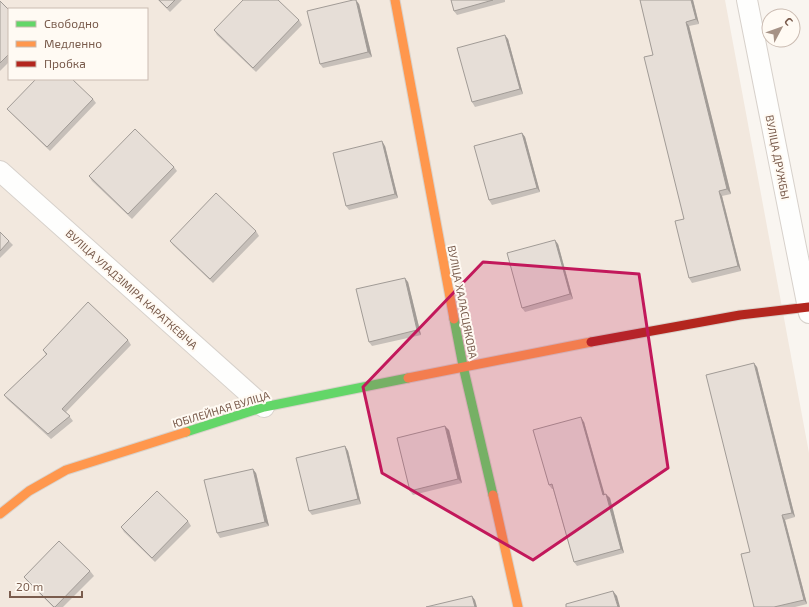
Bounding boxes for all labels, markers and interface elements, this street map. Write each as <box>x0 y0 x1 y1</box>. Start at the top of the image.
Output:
legend <box>8 8 148 80</box>
north arrow <box>761 8 801 48</box>
text: С <box>782 14 796 28</box>
text: Свободно <box>44 16 99 30</box>
text: Медленно <box>44 36 102 50</box>
text: Пробка <box>44 56 86 70</box>
street label: ВУЛІЦА ДРУЖБЫ <box>763 114 793 200</box>
street label: ВУЛІЦА УЛАДЗІМІРА КАРАТКЕВІЧА <box>63 226 201 352</box>
street label: ВУЛІЦА ХАЛАСЦЯКОВА <box>446 244 480 360</box>
street label: ЮБІЛЕЙНАЯ ВУЛІЦА <box>171 388 271 430</box>
scale bar <box>10 573 82 599</box>
text: 20 m <box>16 579 43 593</box>

